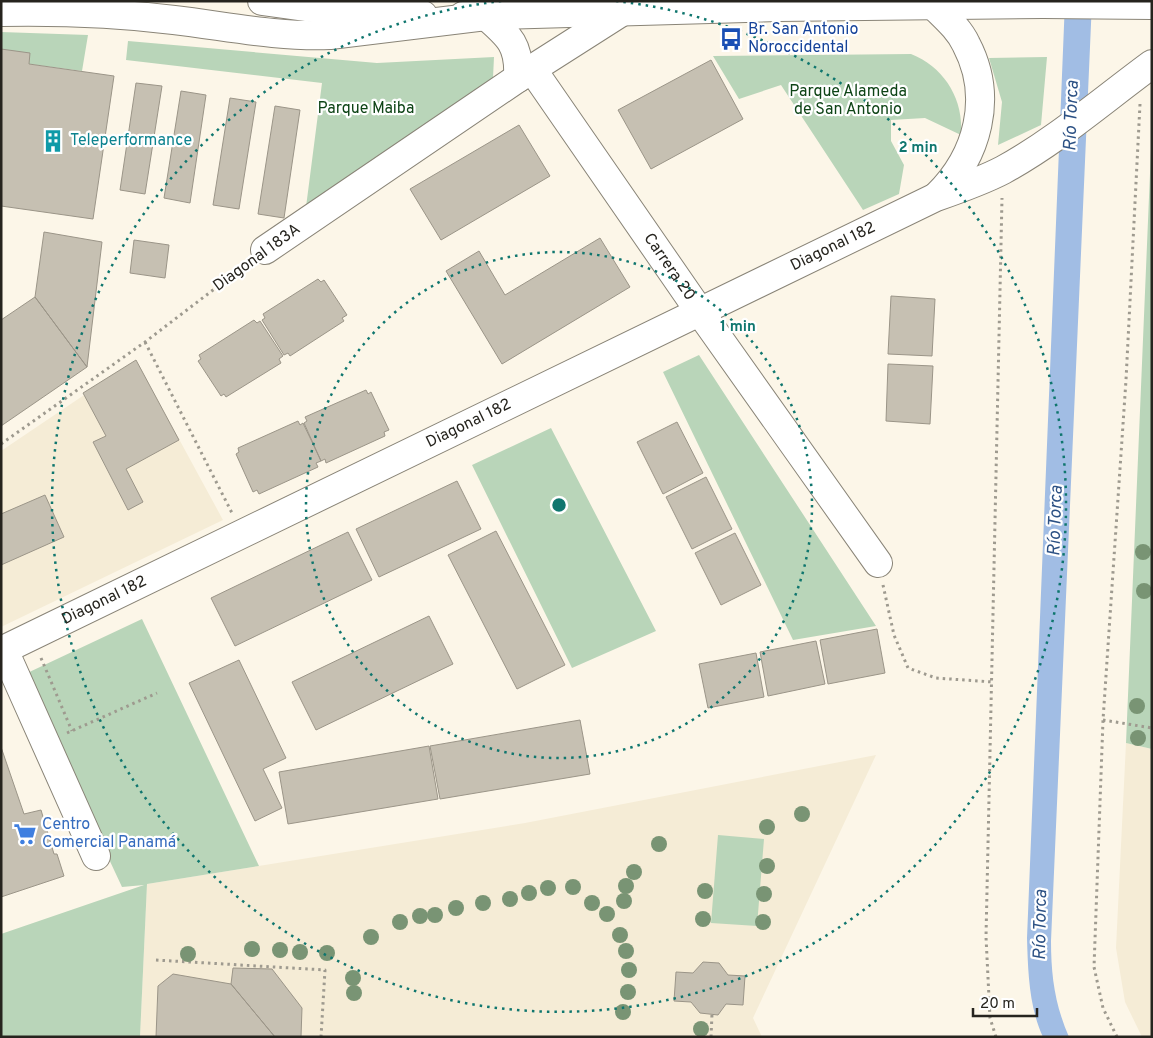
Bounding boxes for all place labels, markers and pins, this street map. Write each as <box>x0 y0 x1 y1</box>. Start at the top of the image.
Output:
place label: Br. San Antonio Noroccidental <box>748 20 858 58</box>
bus stop icon: Br. San Antonio Noroccidental <box>718 26 744 52</box>
building icon: Teleperformance <box>40 128 66 154</box>
place label: Teleperformance <box>70 131 192 151</box>
centre of rings <box>550 496 568 514</box>
place label: Centro Comercial Panamá <box>42 815 176 853</box>
supermarket icon: Centro Comercial Panamá <box>12 821 38 847</box>

